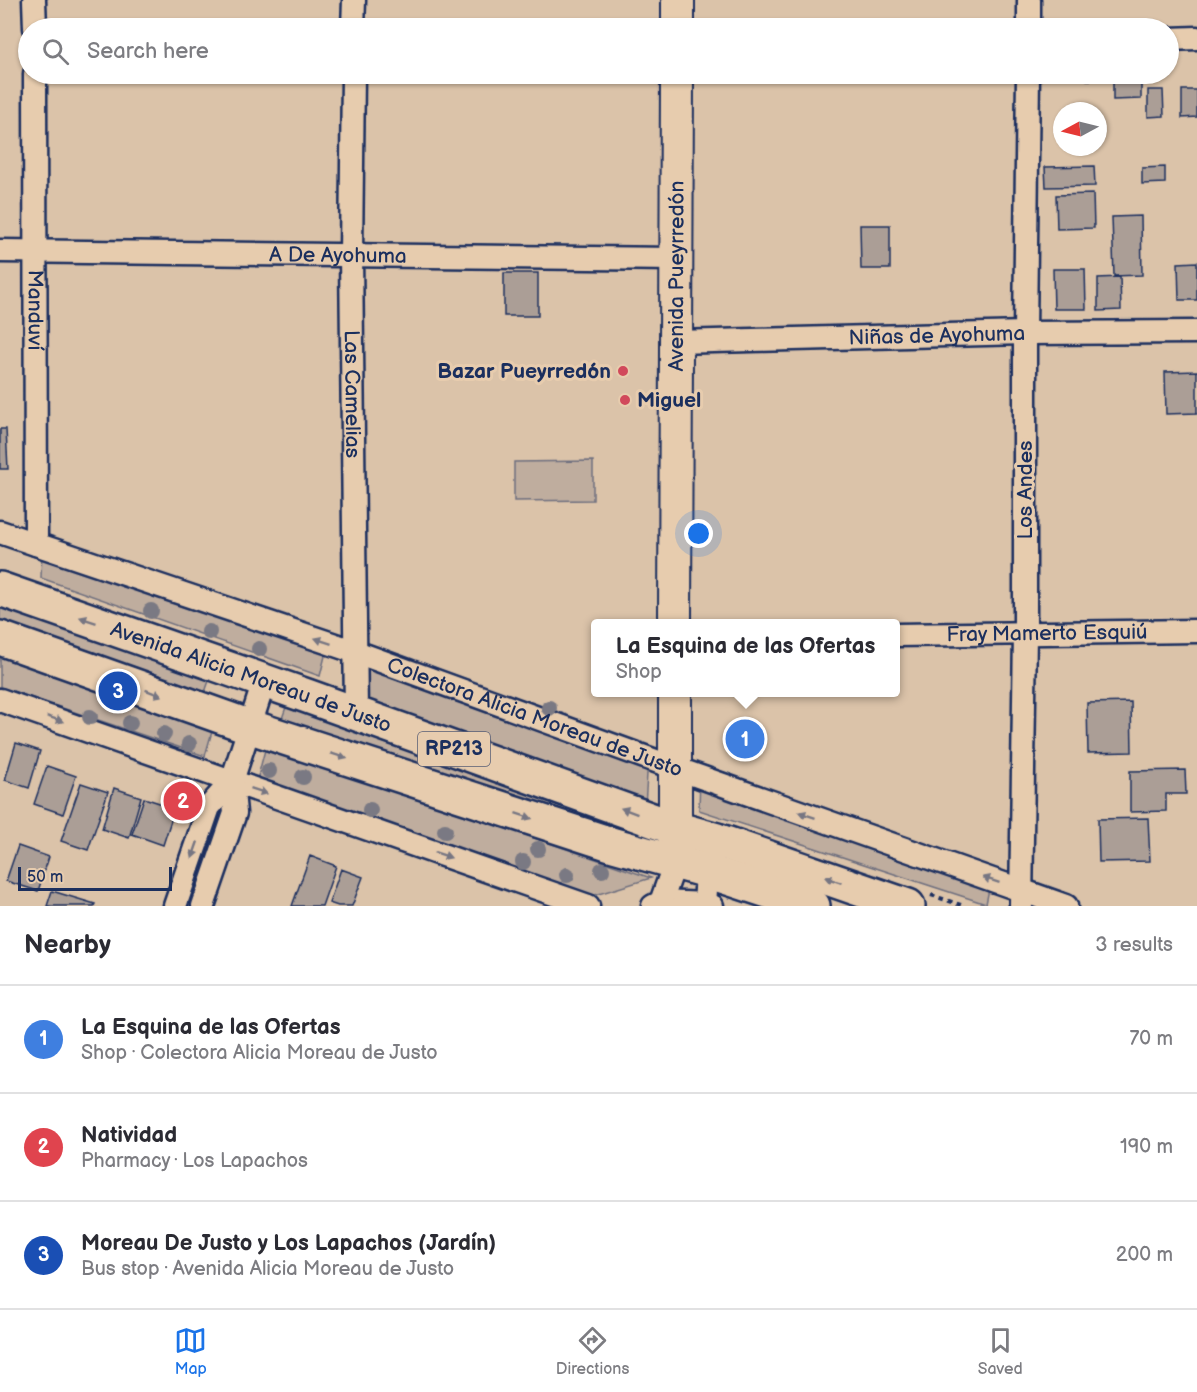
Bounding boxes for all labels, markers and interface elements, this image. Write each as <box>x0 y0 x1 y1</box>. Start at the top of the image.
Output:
search box <box>18 18 1179 84</box>
icon: search <box>39 35 72 68</box>
text: Search here <box>87 38 209 65</box>
north arrow <box>1053 102 1107 156</box>
street label: Avenida Pueyrredón <box>663 181 689 371</box>
street label: A De Ayohuma <box>269 242 407 268</box>
street label: Manduví <box>23 270 48 351</box>
street label: Niñas de Ayohuma <box>848 320 1026 350</box>
street label: Las Camelias <box>339 330 366 458</box>
place label: Bazar Pueyrredón <box>437 359 611 384</box>
marker: Bazar Pueyrredón <box>616 364 630 378</box>
place label: Miguel <box>637 388 701 413</box>
marker: Miguel <box>618 393 632 407</box>
street label: Los Andes <box>1013 441 1038 540</box>
your location <box>684 519 713 548</box>
one-way arrow <box>79 615 97 625</box>
street label: Avenida Alicia Moreau de Justo <box>107 616 395 738</box>
popup <box>591 619 900 697</box>
street label: Fray Mamerto Esquiú <box>946 619 1148 647</box>
text: La Esquina de las Ofertas <box>616 633 875 660</box>
one-way arrow <box>314 636 332 645</box>
street label: Colectora Alicia Moreau de Justo <box>384 652 686 782</box>
text: Shop <box>616 660 662 684</box>
pin: 3 <box>98 668 138 714</box>
one-way arrow <box>145 689 163 699</box>
one-way arrow <box>46 715 64 725</box>
pin: 1 <box>726 716 764 762</box>
road number: RP213 <box>418 732 490 766</box>
one-way arrow <box>330 752 348 761</box>
pin: 2 <box>164 778 202 824</box>
one-way arrow <box>250 786 268 796</box>
one-way arrow <box>620 806 638 816</box>
one-way arrow <box>798 810 816 820</box>
one-way arrow <box>515 812 533 821</box>
one-way arrow <box>189 841 199 859</box>
one-way arrow <box>434 851 452 861</box>
scale bar <box>18 864 172 892</box>
text: 50 m <box>27 868 63 887</box>
one-way arrow <box>824 875 842 884</box>
one-way arrow <box>981 875 999 885</box>
text: Nearby <box>24 930 111 961</box>
text: 3 results <box>1095 933 1173 957</box>
text: La Esquina de las Ofertas <box>81 1014 341 1041</box>
text: 1 <box>39 1027 48 1051</box>
text: 70 m <box>1129 1027 1173 1051</box>
text: Shop · Colectora Alicia Moreau de Justo <box>81 1041 438 1065</box>
text: Natividad <box>81 1122 177 1149</box>
text: 2 <box>38 1135 49 1159</box>
text: 190 m <box>1120 1135 1173 1159</box>
text: Pharmacy · Los Lapachos <box>81 1149 308 1173</box>
text: Moreau De Justo y Los Lapachos (Jardín) <box>81 1230 496 1257</box>
text: 3 <box>38 1243 49 1267</box>
text: 200 m <box>1116 1243 1173 1267</box>
text: Bus stop · Avenida Alicia Moreau de Justo <box>81 1257 454 1281</box>
tab: Map <box>174 1324 207 1379</box>
tab: Directions <box>556 1324 629 1379</box>
tab: Saved <box>978 1324 1023 1379</box>

